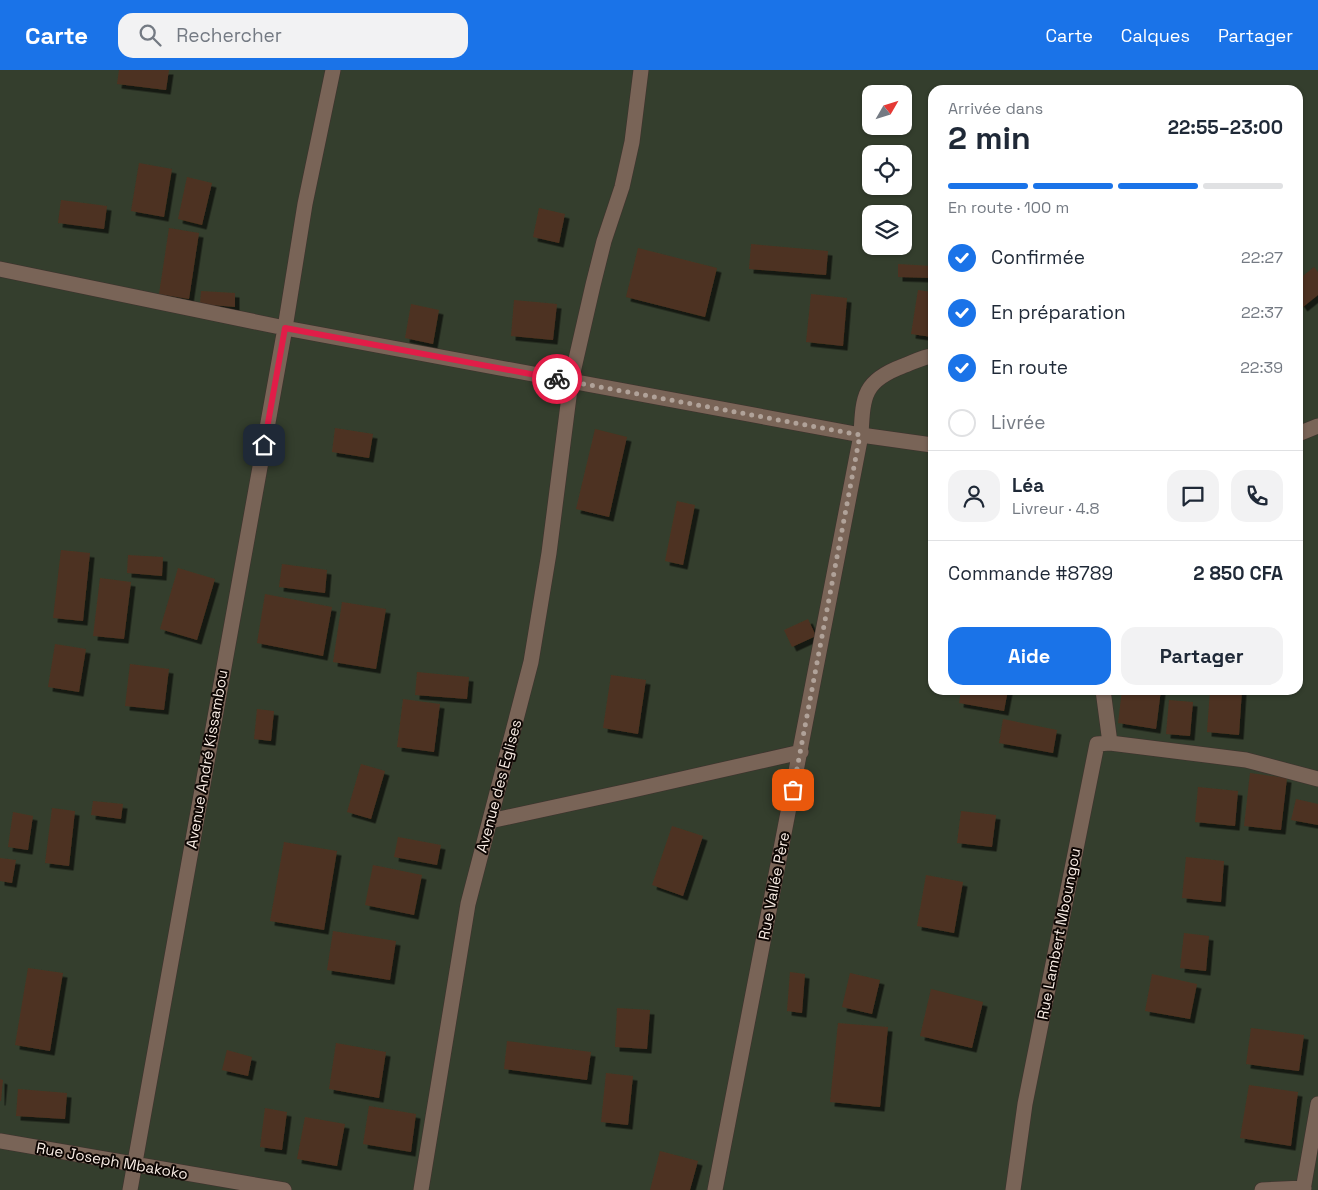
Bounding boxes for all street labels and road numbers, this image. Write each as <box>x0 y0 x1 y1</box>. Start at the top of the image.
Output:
street label: Avenue André Kissambou <box>181 668 232 850</box>
street label: Avenue des Eglises <box>472 717 525 855</box>
street label: Rue Vallée Père <box>754 830 793 941</box>
street label: Rue Lambert Mboungou <box>1033 846 1084 1021</box>
street label: Rue Joseph Mbakoko <box>35 1138 189 1183</box>

